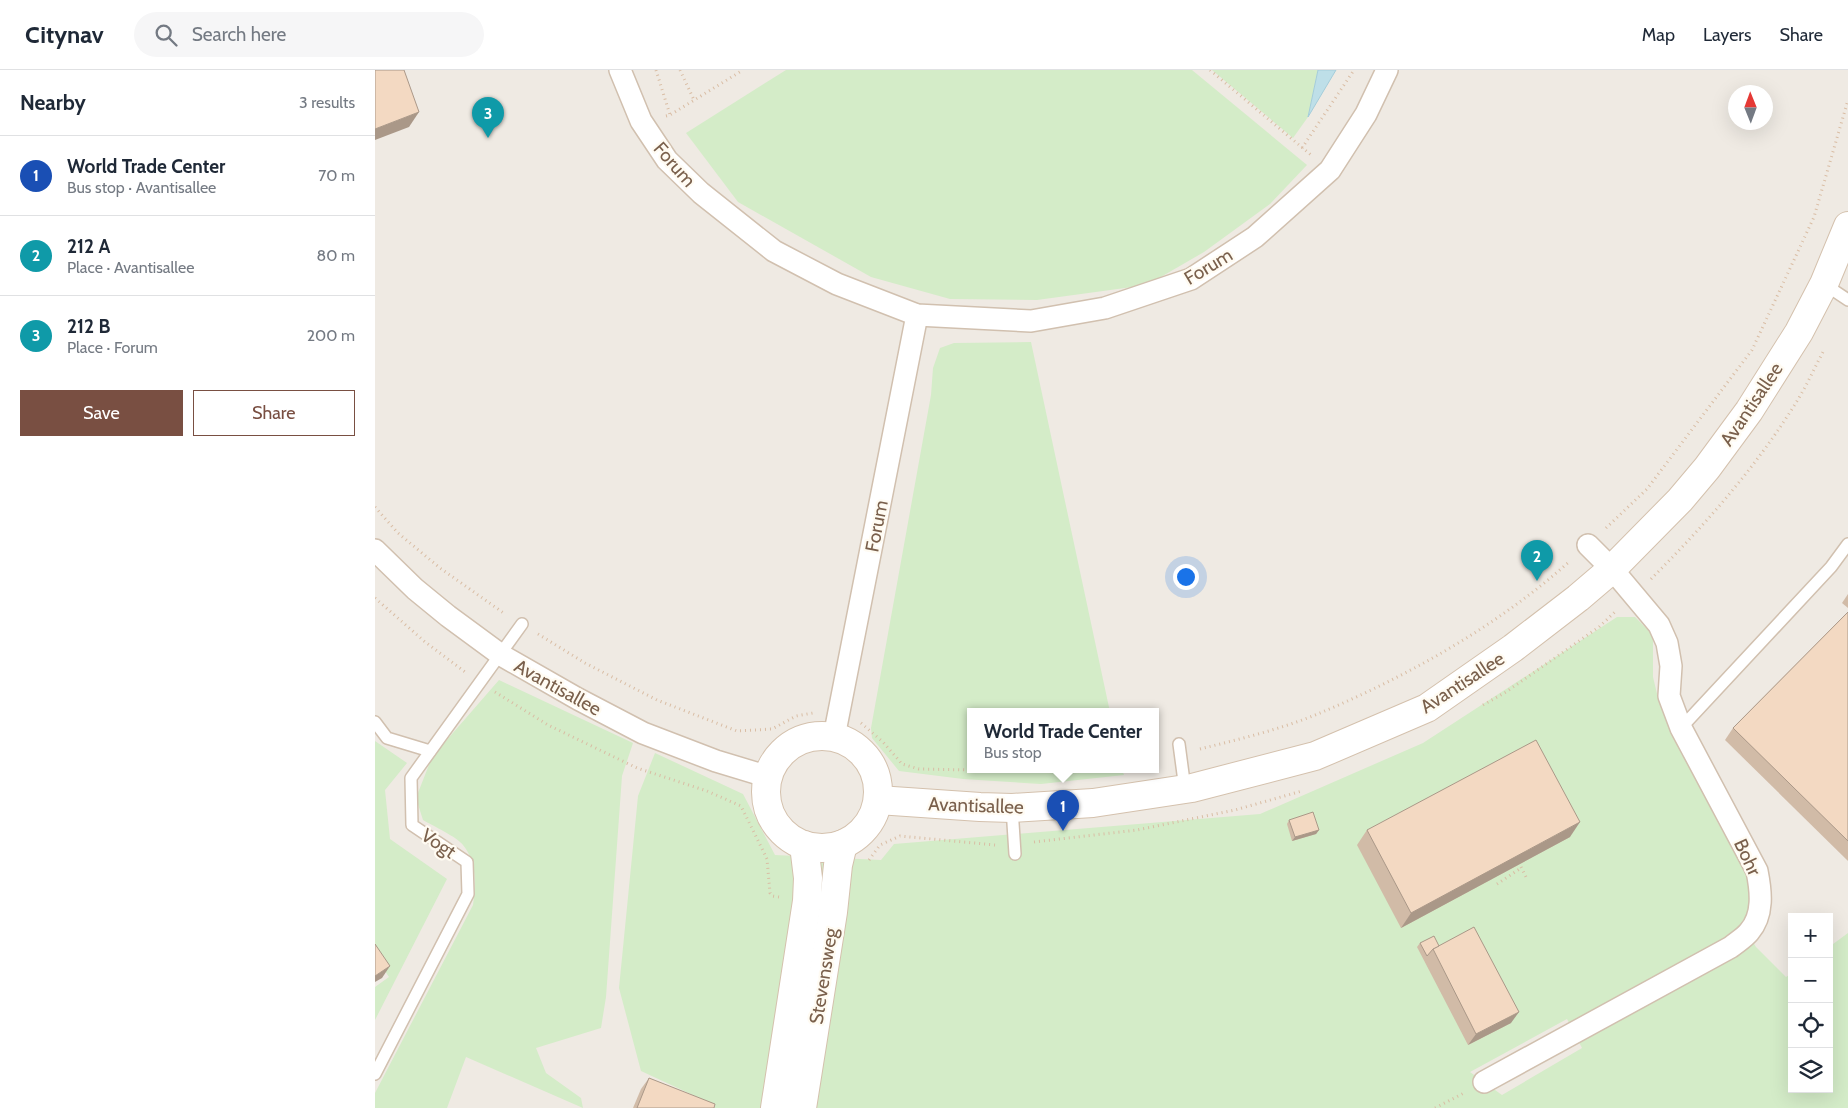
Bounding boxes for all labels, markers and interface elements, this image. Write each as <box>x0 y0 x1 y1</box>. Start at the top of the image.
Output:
search box <box>134 12 484 57</box>
text: Citynav <box>25 20 104 49</box>
icon: search <box>152 21 180 49</box>
text: Search here <box>192 23 286 46</box>
text: Map <box>1642 24 1675 46</box>
text: Layers <box>1703 24 1752 46</box>
text: Share <box>1780 24 1823 46</box>
north arrow <box>1728 85 1773 130</box>
text: Nearby <box>20 90 86 115</box>
text: 3 results <box>299 93 355 112</box>
pin: 3 <box>472 97 504 138</box>
street label: Forum <box>649 137 700 192</box>
text: World Trade Center <box>67 155 225 178</box>
text: 1 <box>33 166 39 185</box>
text: 70 m <box>318 166 355 185</box>
text: Bus stop · Avantisallee <box>67 178 216 197</box>
text: 212 A <box>67 235 110 258</box>
street label: Forum <box>1180 243 1237 290</box>
text: 2 <box>32 246 40 265</box>
text: 80 m <box>317 246 355 265</box>
text: Place · Avantisallee <box>67 258 194 277</box>
text: 212 B <box>67 315 110 338</box>
text: 3 <box>32 326 40 345</box>
text: 200 m <box>307 326 355 345</box>
text: Place · Forum <box>67 338 158 357</box>
street label: Avantisallee <box>1715 358 1788 450</box>
button: Save <box>20 390 183 436</box>
button: Share <box>193 390 355 436</box>
street label: Forum <box>860 498 893 554</box>
pin: 2 <box>1521 540 1553 581</box>
your location <box>1173 564 1199 590</box>
street label: Avantisallee <box>1416 647 1509 718</box>
street label: Avantisallee <box>510 654 605 721</box>
popup <box>967 708 1159 773</box>
text: World Trade Center <box>984 720 1142 743</box>
text: Bus stop <box>984 743 1042 762</box>
pin: 1 <box>1047 790 1079 831</box>
street label: Avantisallee <box>928 792 1024 819</box>
street label: Vogt <box>417 824 461 864</box>
street label: Bohr <box>1729 835 1766 879</box>
map controls <box>1788 913 1833 1093</box>
button: + <box>1788 913 1833 958</box>
street label: Stevensweg <box>805 926 843 1026</box>
button: − <box>1788 958 1833 1003</box>
button: locate <box>1788 1003 1833 1048</box>
button: layers <box>1788 1048 1833 1093</box>

